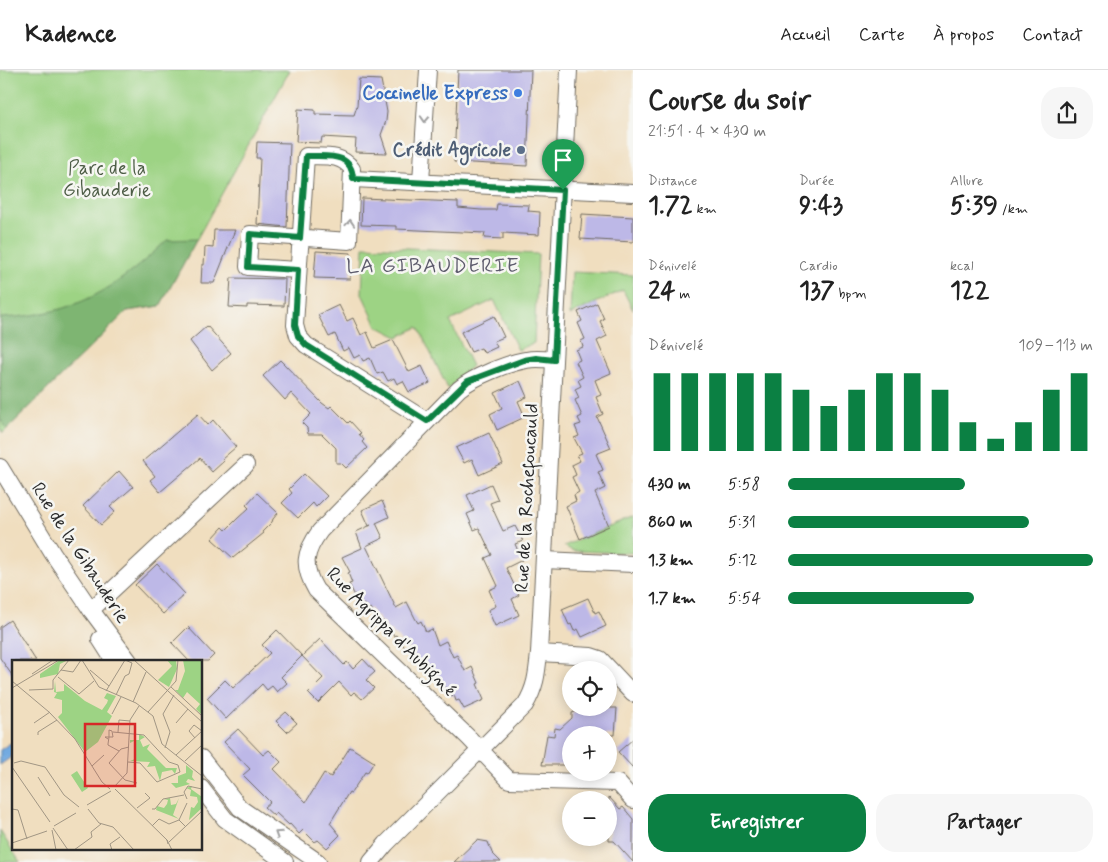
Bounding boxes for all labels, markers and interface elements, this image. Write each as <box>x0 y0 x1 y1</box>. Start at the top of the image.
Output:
text: Kadence <box>25 19 116 50</box>
text: Accueil <box>780 23 831 47</box>
text: Carte <box>859 23 905 47</box>
text: À propos <box>933 23 994 47</box>
text: Contact <box>1022 23 1083 47</box>
place label: Coccinelle Express <box>362 81 508 106</box>
text: Course du soir <box>648 83 811 120</box>
marker: Coccinelle Express <box>512 87 524 99</box>
button: share <box>1041 87 1093 139</box>
one-way arrow <box>420 115 431 123</box>
text: 21:51 · 4 × 430 m <box>648 121 766 142</box>
place label: Crédit Agricole <box>393 138 511 166</box>
pin <box>542 139 584 190</box>
marker: Crédit Agricole <box>515 144 527 156</box>
icon: arrive <box>549 146 577 174</box>
park label: Parc de la Gibauderie <box>63 156 151 203</box>
text: Distance <box>648 172 697 190</box>
text: Durée <box>799 172 834 190</box>
text: Allure <box>950 172 984 190</box>
text: 1.72 <box>648 190 693 223</box>
text: 9:43 <box>799 190 843 223</box>
text: 5:39 <box>950 190 998 223</box>
text: km <box>693 200 717 218</box>
text: /km <box>998 200 1028 218</box>
one-way arrow <box>345 219 356 227</box>
district label: LA GIBAUDERIE <box>346 252 520 280</box>
text: Dénivelé <box>648 257 696 275</box>
text: Cardio <box>799 257 838 275</box>
text: kcal <box>950 257 974 275</box>
text: 24 <box>648 275 675 308</box>
text: 137 <box>799 275 835 308</box>
text: 122 <box>950 275 989 308</box>
text: m <box>675 285 690 303</box>
text: bpm <box>835 285 867 303</box>
text: Dénivelé <box>648 335 703 356</box>
text: 109–113 m <box>1018 335 1093 356</box>
street label: Rue de la Rochefoucauld <box>510 403 547 593</box>
text: 430 m <box>648 474 691 495</box>
text: 5:58 <box>728 474 760 495</box>
street label: Rue de la Gibauderie <box>25 478 135 628</box>
text: 860 m <box>648 512 693 533</box>
text: 5:31 <box>728 512 756 533</box>
text: 1.3 km <box>648 550 693 571</box>
text: 5:12 <box>728 550 757 571</box>
street label: Rue Agrippa d'Aubigné <box>319 562 461 704</box>
text: 1.7 km <box>648 588 696 609</box>
text: 5:54 <box>728 588 761 609</box>
inset map <box>12 660 202 850</box>
map controls <box>562 661 617 846</box>
button: locate <box>562 661 617 716</box>
button: + <box>562 726 617 781</box>
button: − <box>562 791 617 846</box>
button: Enregistrer <box>648 794 866 852</box>
button: Partager <box>876 794 1093 852</box>
one-way arrow <box>274 831 283 841</box>

